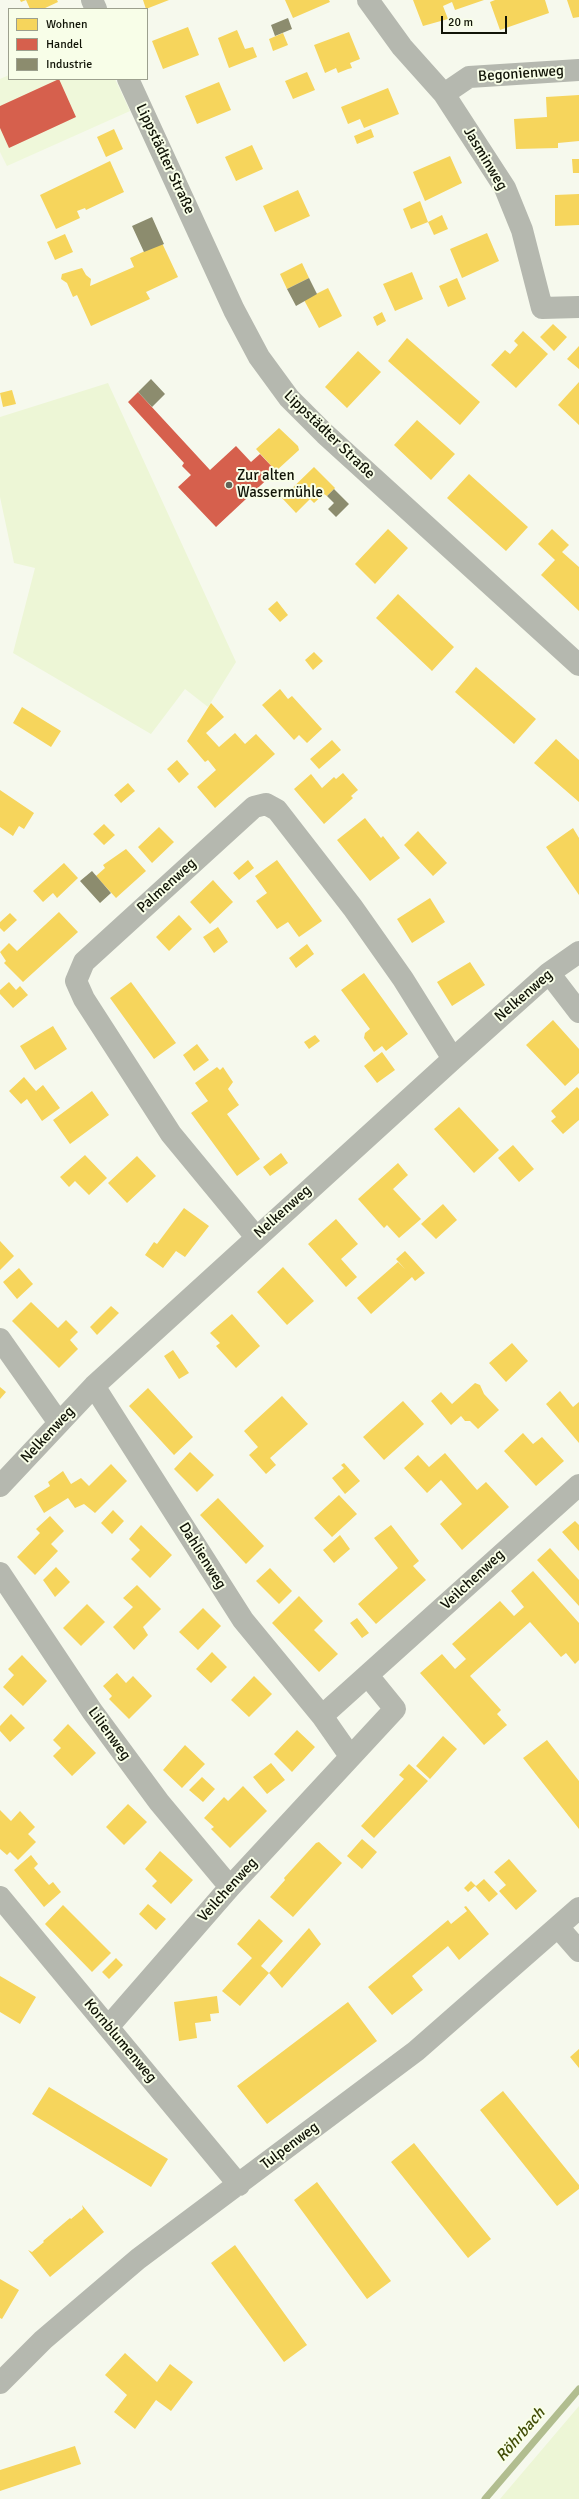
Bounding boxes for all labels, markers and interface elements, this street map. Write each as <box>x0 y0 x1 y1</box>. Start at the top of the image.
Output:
legend <box>8 8 148 80</box>
scale bar <box>443 8 509 34</box>
text: 20 m <box>448 15 473 30</box>
text: Wohnen <box>46 17 88 32</box>
text: Handel <box>46 37 83 52</box>
text: Industrie <box>46 57 92 72</box>
street label: Begonienweg <box>477 62 565 86</box>
street label: Lippstädter Straße <box>132 101 198 217</box>
street label: Jasminweg <box>459 124 511 194</box>
street label: Lippstädter Straße <box>280 387 378 483</box>
place label: Zur alten Wassermühle <box>237 467 323 502</box>
marker: Zur alten Wassermühle <box>224 480 234 490</box>
street label: Palmenweg <box>134 855 200 917</box>
street label: Nelkenweg <box>491 966 557 1026</box>
street label: Nelkenweg <box>251 1182 315 1242</box>
street label: Nelkenweg <box>17 1403 79 1467</box>
street label: Dahlienweg <box>174 1519 230 1593</box>
street label: Veilchenweg <box>437 1546 509 1614</box>
street label: Lilienweg <box>84 1704 134 1764</box>
street label: Veilchenweg <box>194 1854 262 1926</box>
street label: Kornblumenweg <box>80 1995 160 2087</box>
street label: Tulpenweg <box>257 2118 323 2174</box>
water label: Röhrbach <box>492 2404 550 2466</box>

